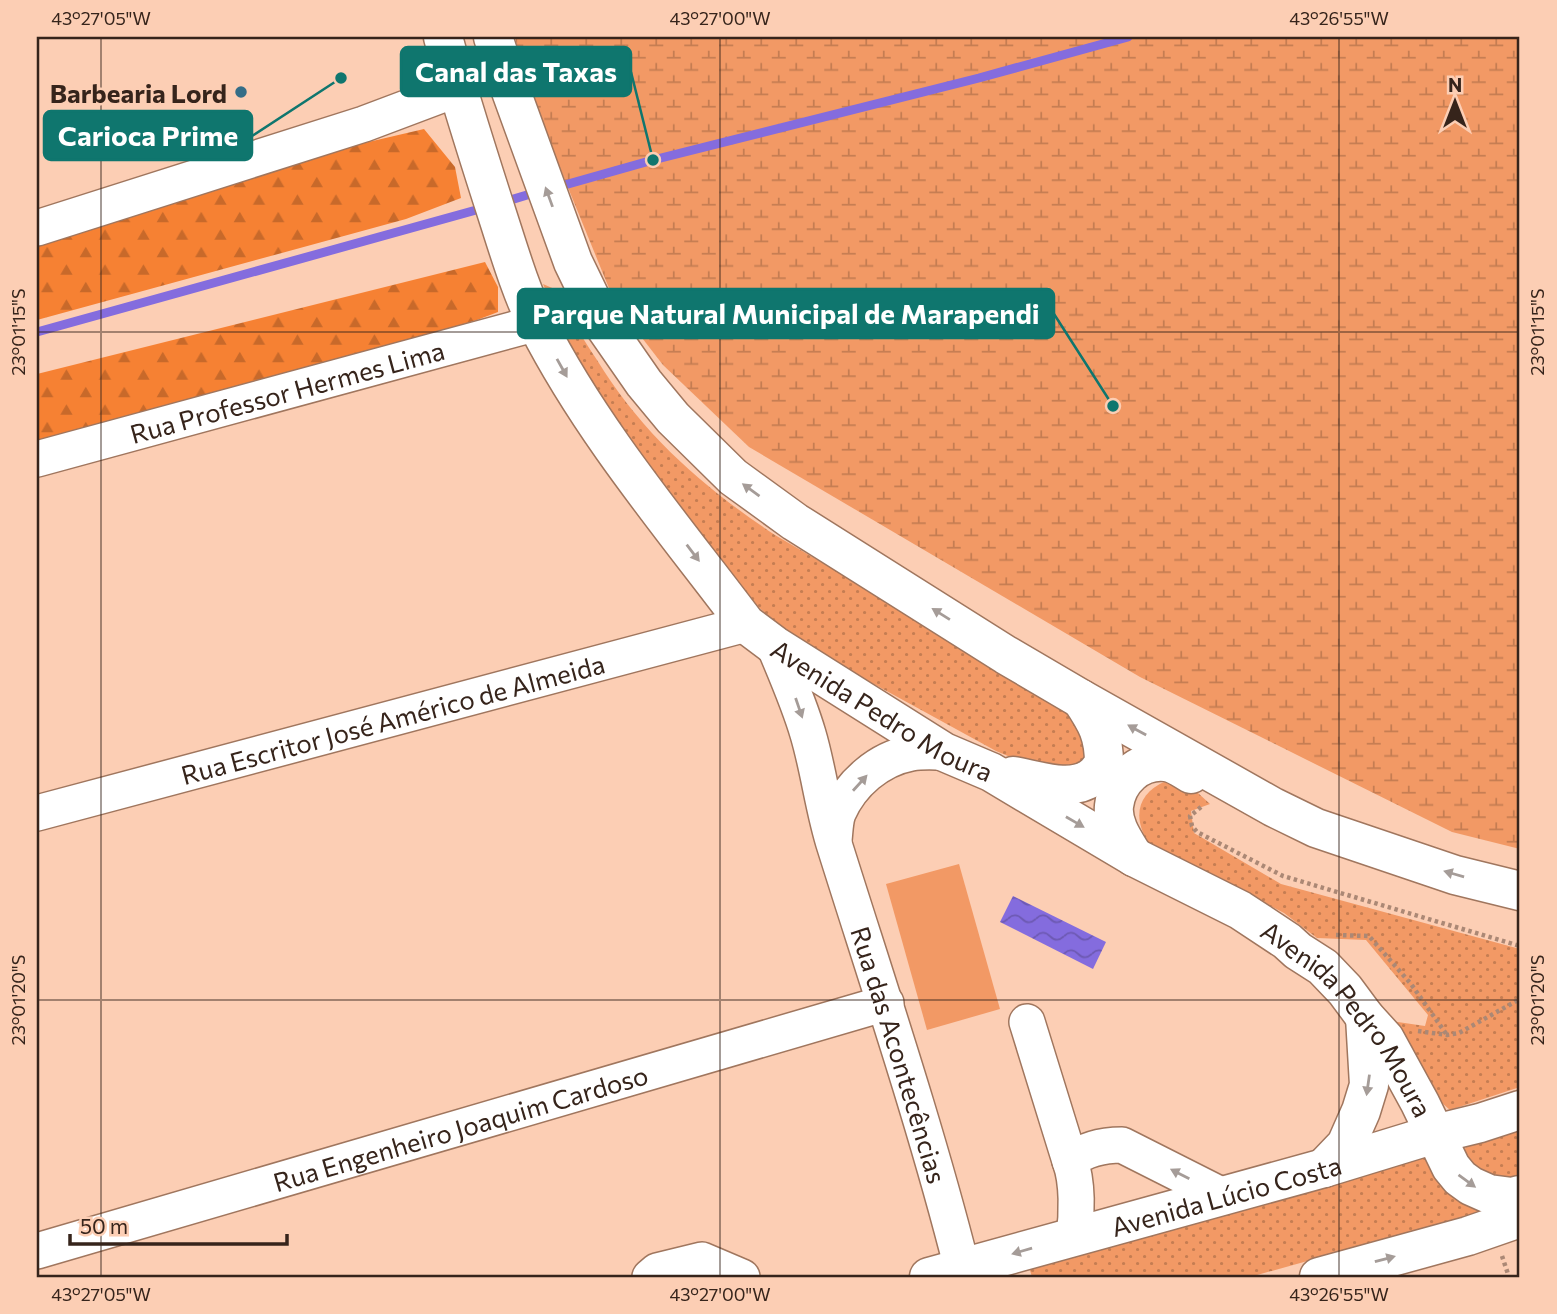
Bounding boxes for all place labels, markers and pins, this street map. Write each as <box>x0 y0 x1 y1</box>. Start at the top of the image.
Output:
callout: Canal das Taxas <box>401 47 631 96</box>
place label: Barbearia Lord <box>50 77 227 108</box>
marker: Barbearia Lord <box>233 84 249 100</box>
callout: Carioca Prime <box>44 111 252 160</box>
callout: Parque Natural Municipal de Marapendi <box>518 289 1054 338</box>

